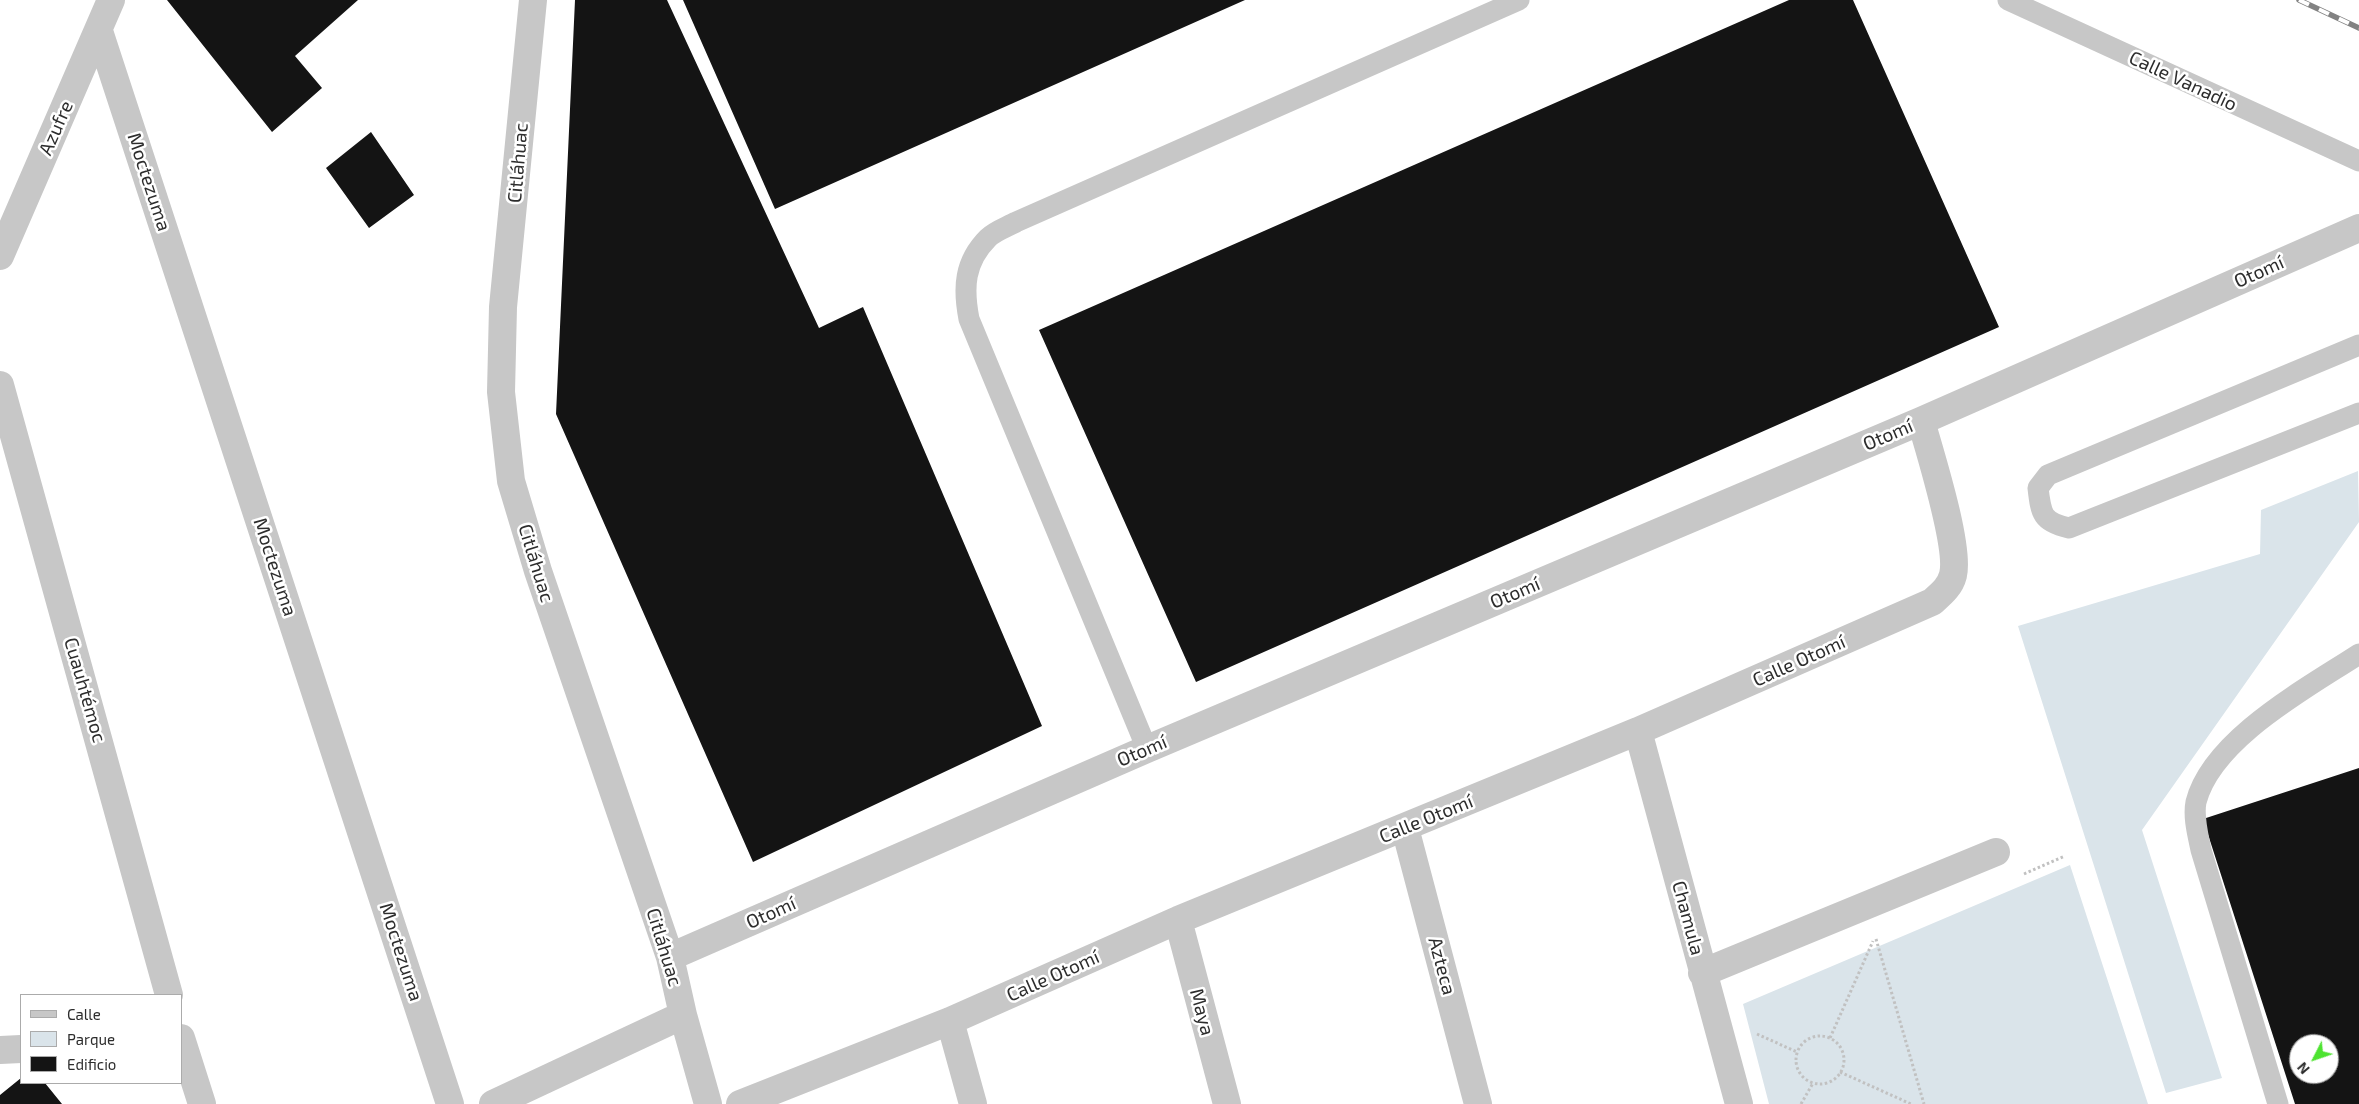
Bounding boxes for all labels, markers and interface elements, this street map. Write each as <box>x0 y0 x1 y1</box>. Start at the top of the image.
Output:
street label: Calle Vanadio <box>2125 46 2241 116</box>
street label: Azufre <box>34 97 78 159</box>
street label: Citláhuac <box>503 122 533 204</box>
street label: Moctezuma <box>122 130 176 234</box>
street label: Otomí <box>2231 251 2287 293</box>
street label: Otomí <box>1860 414 1916 456</box>
street label: Moctezuma <box>248 515 302 619</box>
street label: Citláhuac <box>513 521 559 605</box>
street label: Otomí <box>1487 572 1543 614</box>
street label: Calle Otomí <box>1749 630 1849 692</box>
street label: Cuauhtémoc <box>59 635 111 745</box>
street label: Otomí <box>1114 730 1170 772</box>
street label: Calle Otomí <box>1376 790 1476 848</box>
street label: Chamula <box>1667 878 1709 958</box>
street label: Otomí <box>743 892 799 934</box>
street label: Moctezuma <box>374 900 428 1004</box>
street label: Citláhuac <box>641 905 687 989</box>
street label: Azteca <box>1423 935 1461 997</box>
street label: Calle Otomí <box>1003 945 1103 1007</box>
street label: Maya <box>1185 986 1219 1038</box>
legend <box>20 994 182 1084</box>
text: Calle <box>67 1005 101 1023</box>
text: Parque <box>67 1030 115 1048</box>
north arrow <box>2289 1034 2339 1084</box>
text: Edificio <box>67 1055 116 1073</box>
text: N <box>2293 1059 2313 1078</box>

